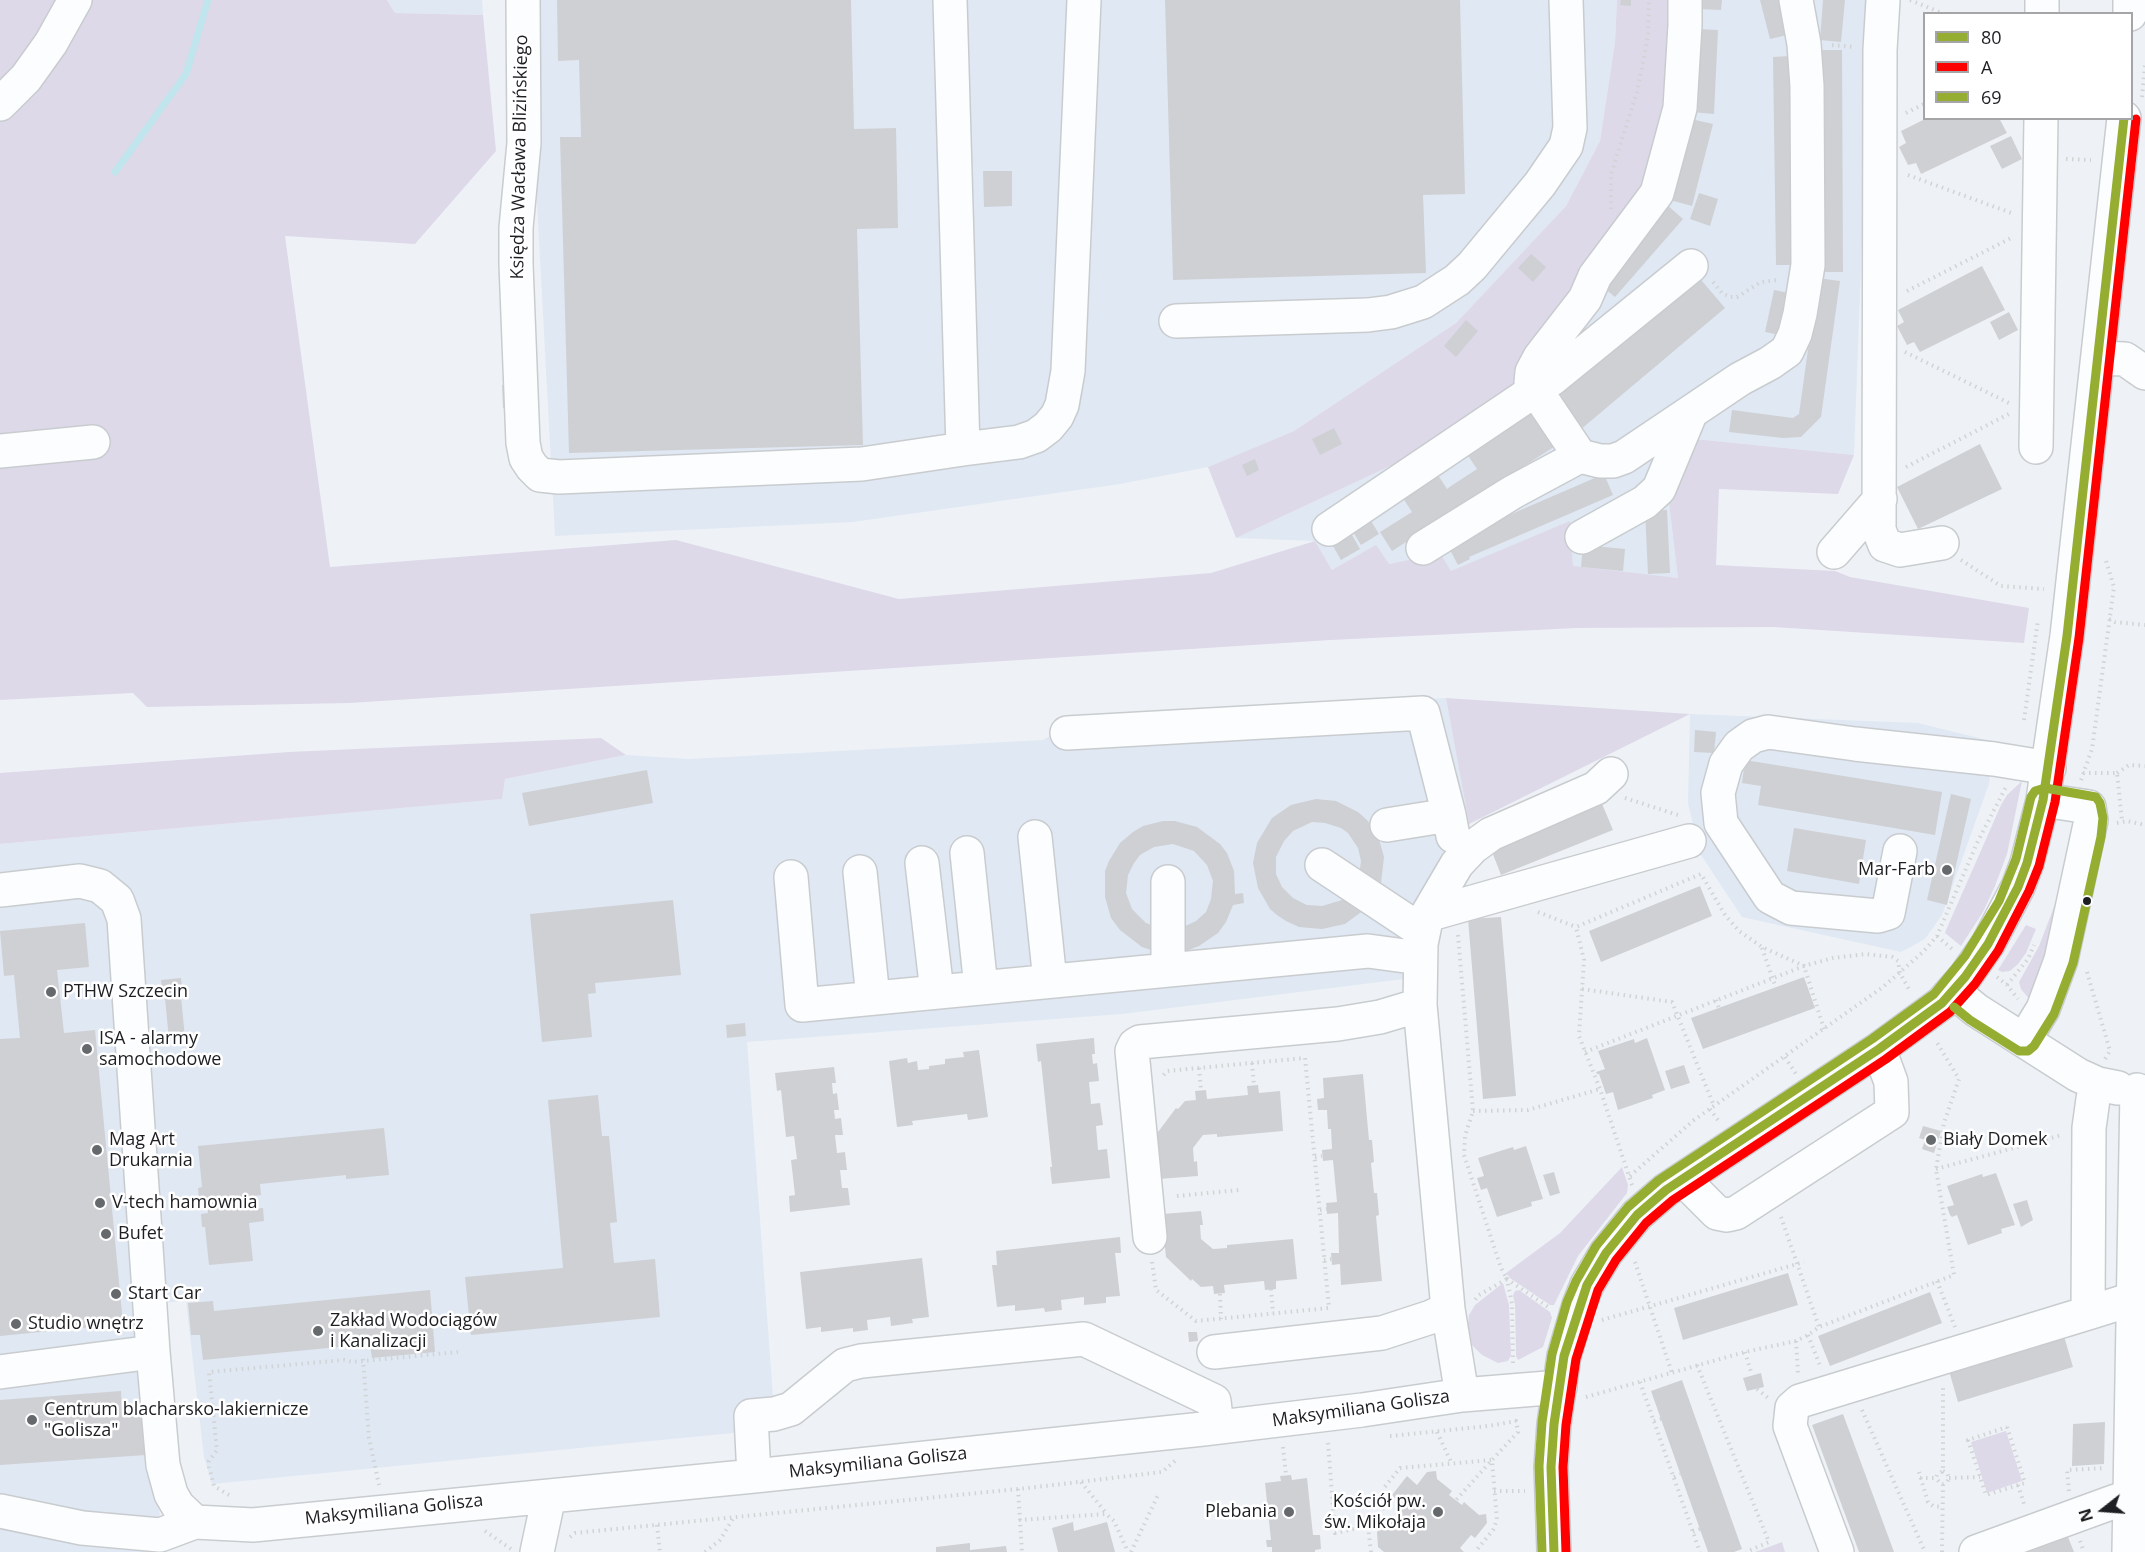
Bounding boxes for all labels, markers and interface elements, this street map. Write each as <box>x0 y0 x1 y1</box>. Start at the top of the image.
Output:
legend <box>1923 12 2133 120</box>
text: 80 <box>1981 25 2002 49</box>
street label: Księdza Wacława Blizińskiego <box>507 34 533 280</box>
text: A <box>1981 55 1992 79</box>
text: 69 <box>1981 85 2002 109</box>
place label: Mar-Farb <box>1858 859 1935 881</box>
marker: Mar-Farb <box>1940 863 1954 877</box>
unlabelled marker <box>2081 895 2093 907</box>
place label: PTHW Szczecin <box>63 981 188 1003</box>
marker: PTHW Szczecin <box>44 985 58 999</box>
place label: ISA - alarmy samochodowe <box>99 1028 221 1070</box>
marker: ISA - alarmy samochodowe <box>80 1042 94 1056</box>
place label: Mag Art Drukarnia <box>109 1129 193 1172</box>
place label: Biały Domek <box>1943 1129 2048 1151</box>
marker: Biały Domek <box>1924 1133 1938 1147</box>
marker: Mag Art Drukarnia <box>90 1143 104 1157</box>
place label: V-tech hamownia <box>112 1192 257 1214</box>
marker: V-tech hamownia <box>93 1196 107 1210</box>
place label: Bufet <box>118 1223 163 1245</box>
marker: Bufet <box>99 1227 113 1241</box>
place label: Start Car <box>128 1283 201 1305</box>
marker: Start Car <box>109 1287 123 1301</box>
place label: Zakład Wodociągów i Kanalizacji <box>330 1310 497 1352</box>
place label: Studio wnętrz <box>28 1313 144 1335</box>
marker: Studio wnętrz <box>9 1317 23 1331</box>
marker: Zakład Wodociągów i Kanalizacji <box>311 1324 325 1338</box>
street label: Maksymiliana Golisza <box>1271 1386 1451 1432</box>
place label: Centrum blacharsko-lakiernicze "Golisza" <box>44 1399 309 1442</box>
marker: Centrum blacharsko-lakiernicze "Golisza" <box>25 1413 39 1427</box>
street label: Maksymiliana Golisza <box>788 1443 968 1483</box>
north arrow <box>2073 1480 2133 1540</box>
street label: Maksymiliana Golisza <box>304 1490 484 1530</box>
place label: Kościół pw. św. Mikołaja <box>1324 1491 1426 1534</box>
place label: Plebania <box>1205 1501 1277 1523</box>
marker: Plebania <box>1282 1505 1296 1519</box>
marker: Kościół pw. św. Mikołaja <box>1431 1505 1445 1519</box>
text: N <box>2073 1506 2098 1525</box>

